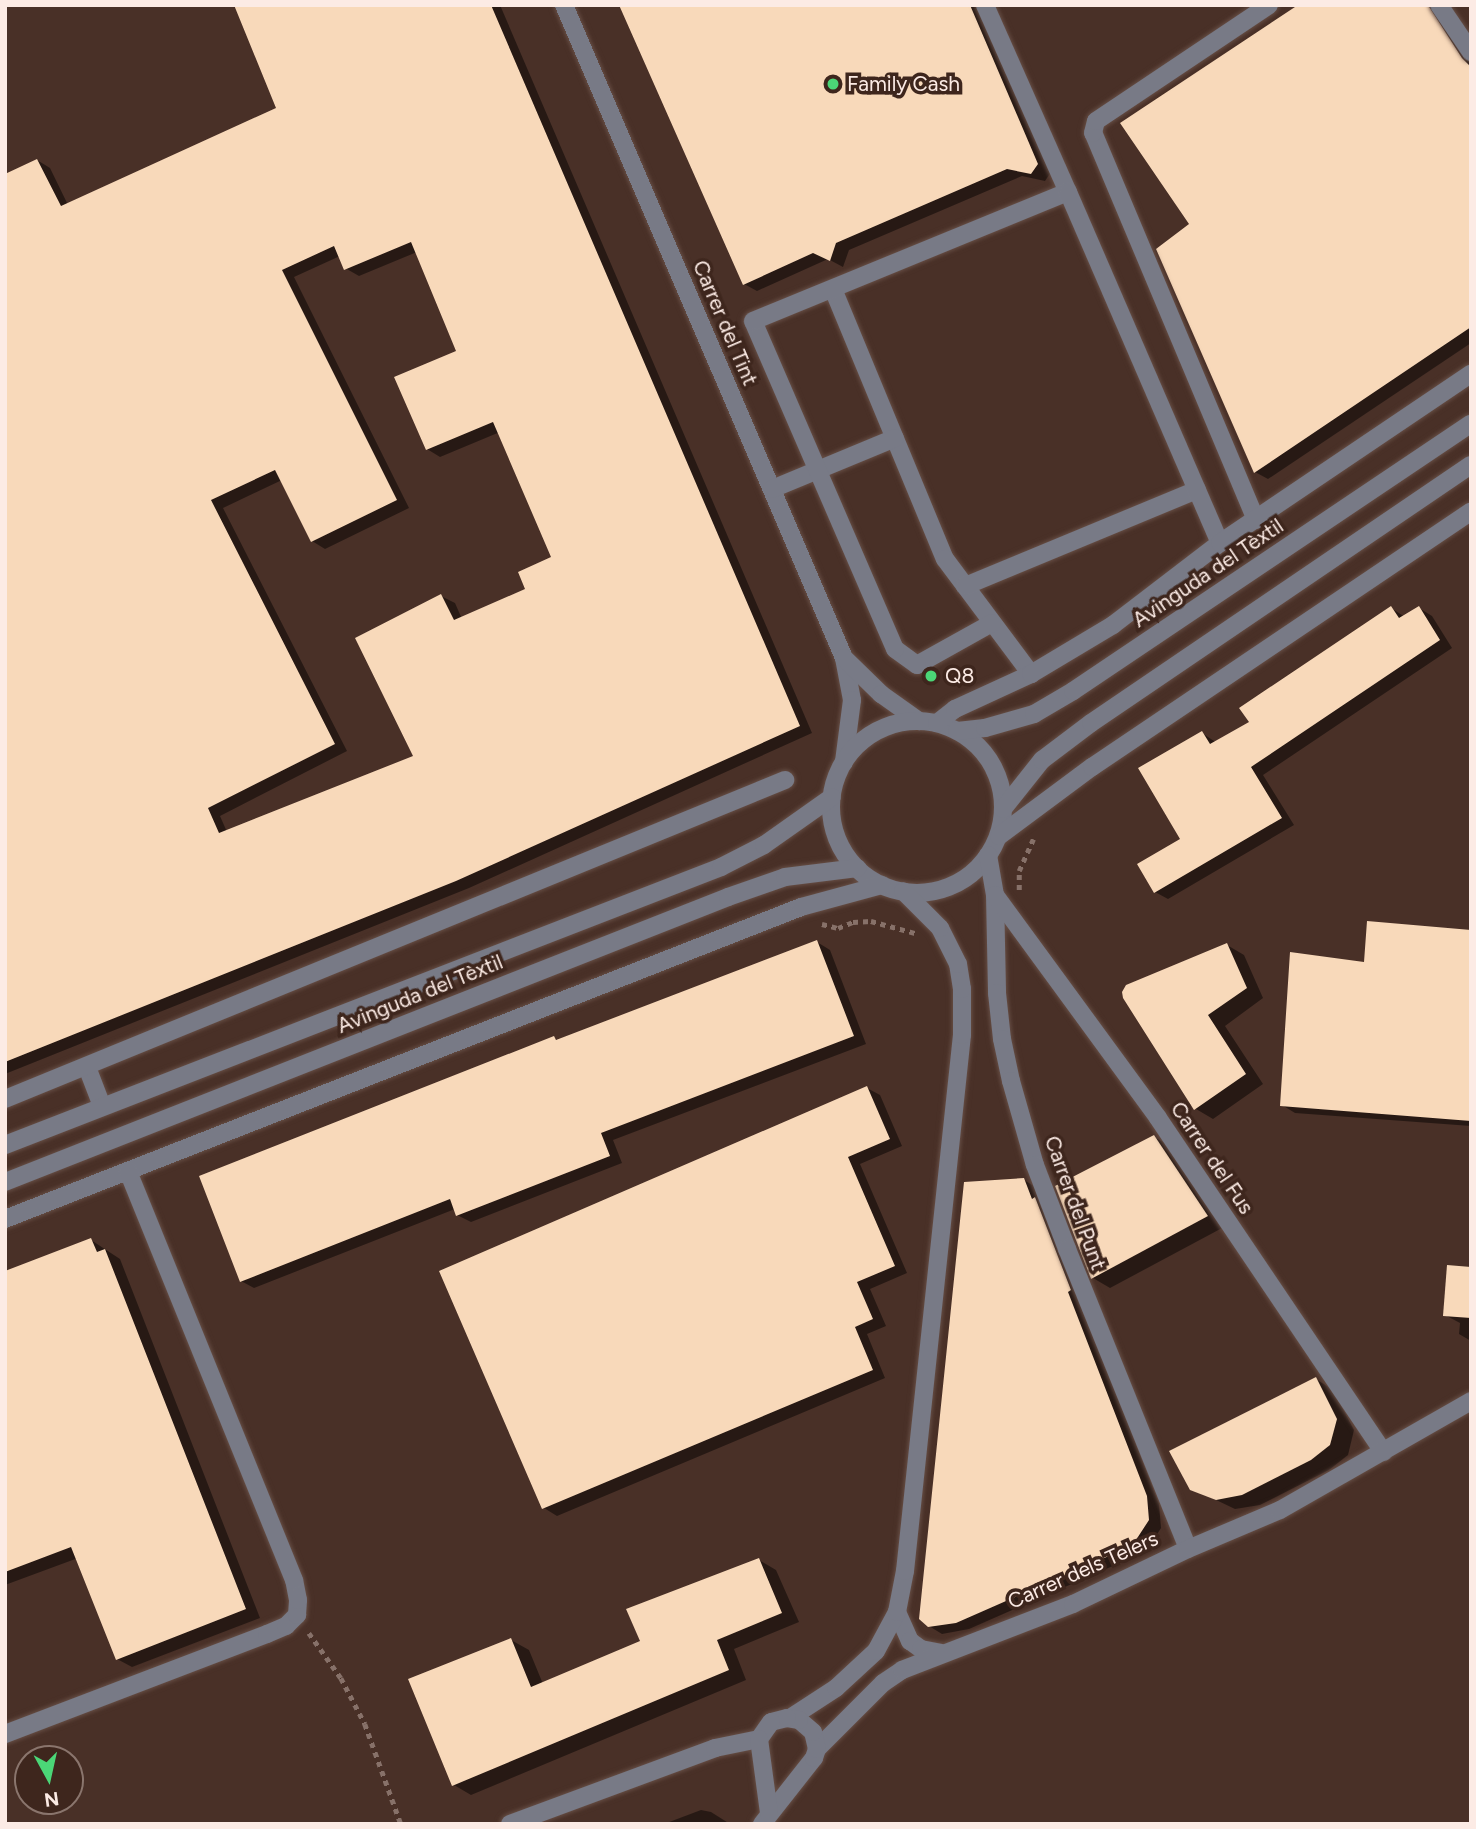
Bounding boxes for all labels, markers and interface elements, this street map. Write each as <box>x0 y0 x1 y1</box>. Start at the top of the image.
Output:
place label: Family Cash <box>847 71 960 97</box>
marker: Family Cash <box>825 76 841 92</box>
street label: Carrer del Tint <box>687 257 763 389</box>
street label: Avinguda del Tèxtil <box>1128 513 1288 633</box>
place label: Q8 <box>945 663 974 689</box>
marker: Q8 <box>923 668 939 684</box>
street label: Avinguda del Tèxtil <box>334 949 506 1039</box>
street label: Carrer del Fus <box>1165 1097 1259 1219</box>
street label: Carrer del Punt <box>1039 1133 1111 1273</box>
street label: Carrer dels Telers <box>1004 1526 1162 1614</box>
north arrow <box>14 1745 84 1815</box>
text: N <box>43 1787 61 1812</box>

